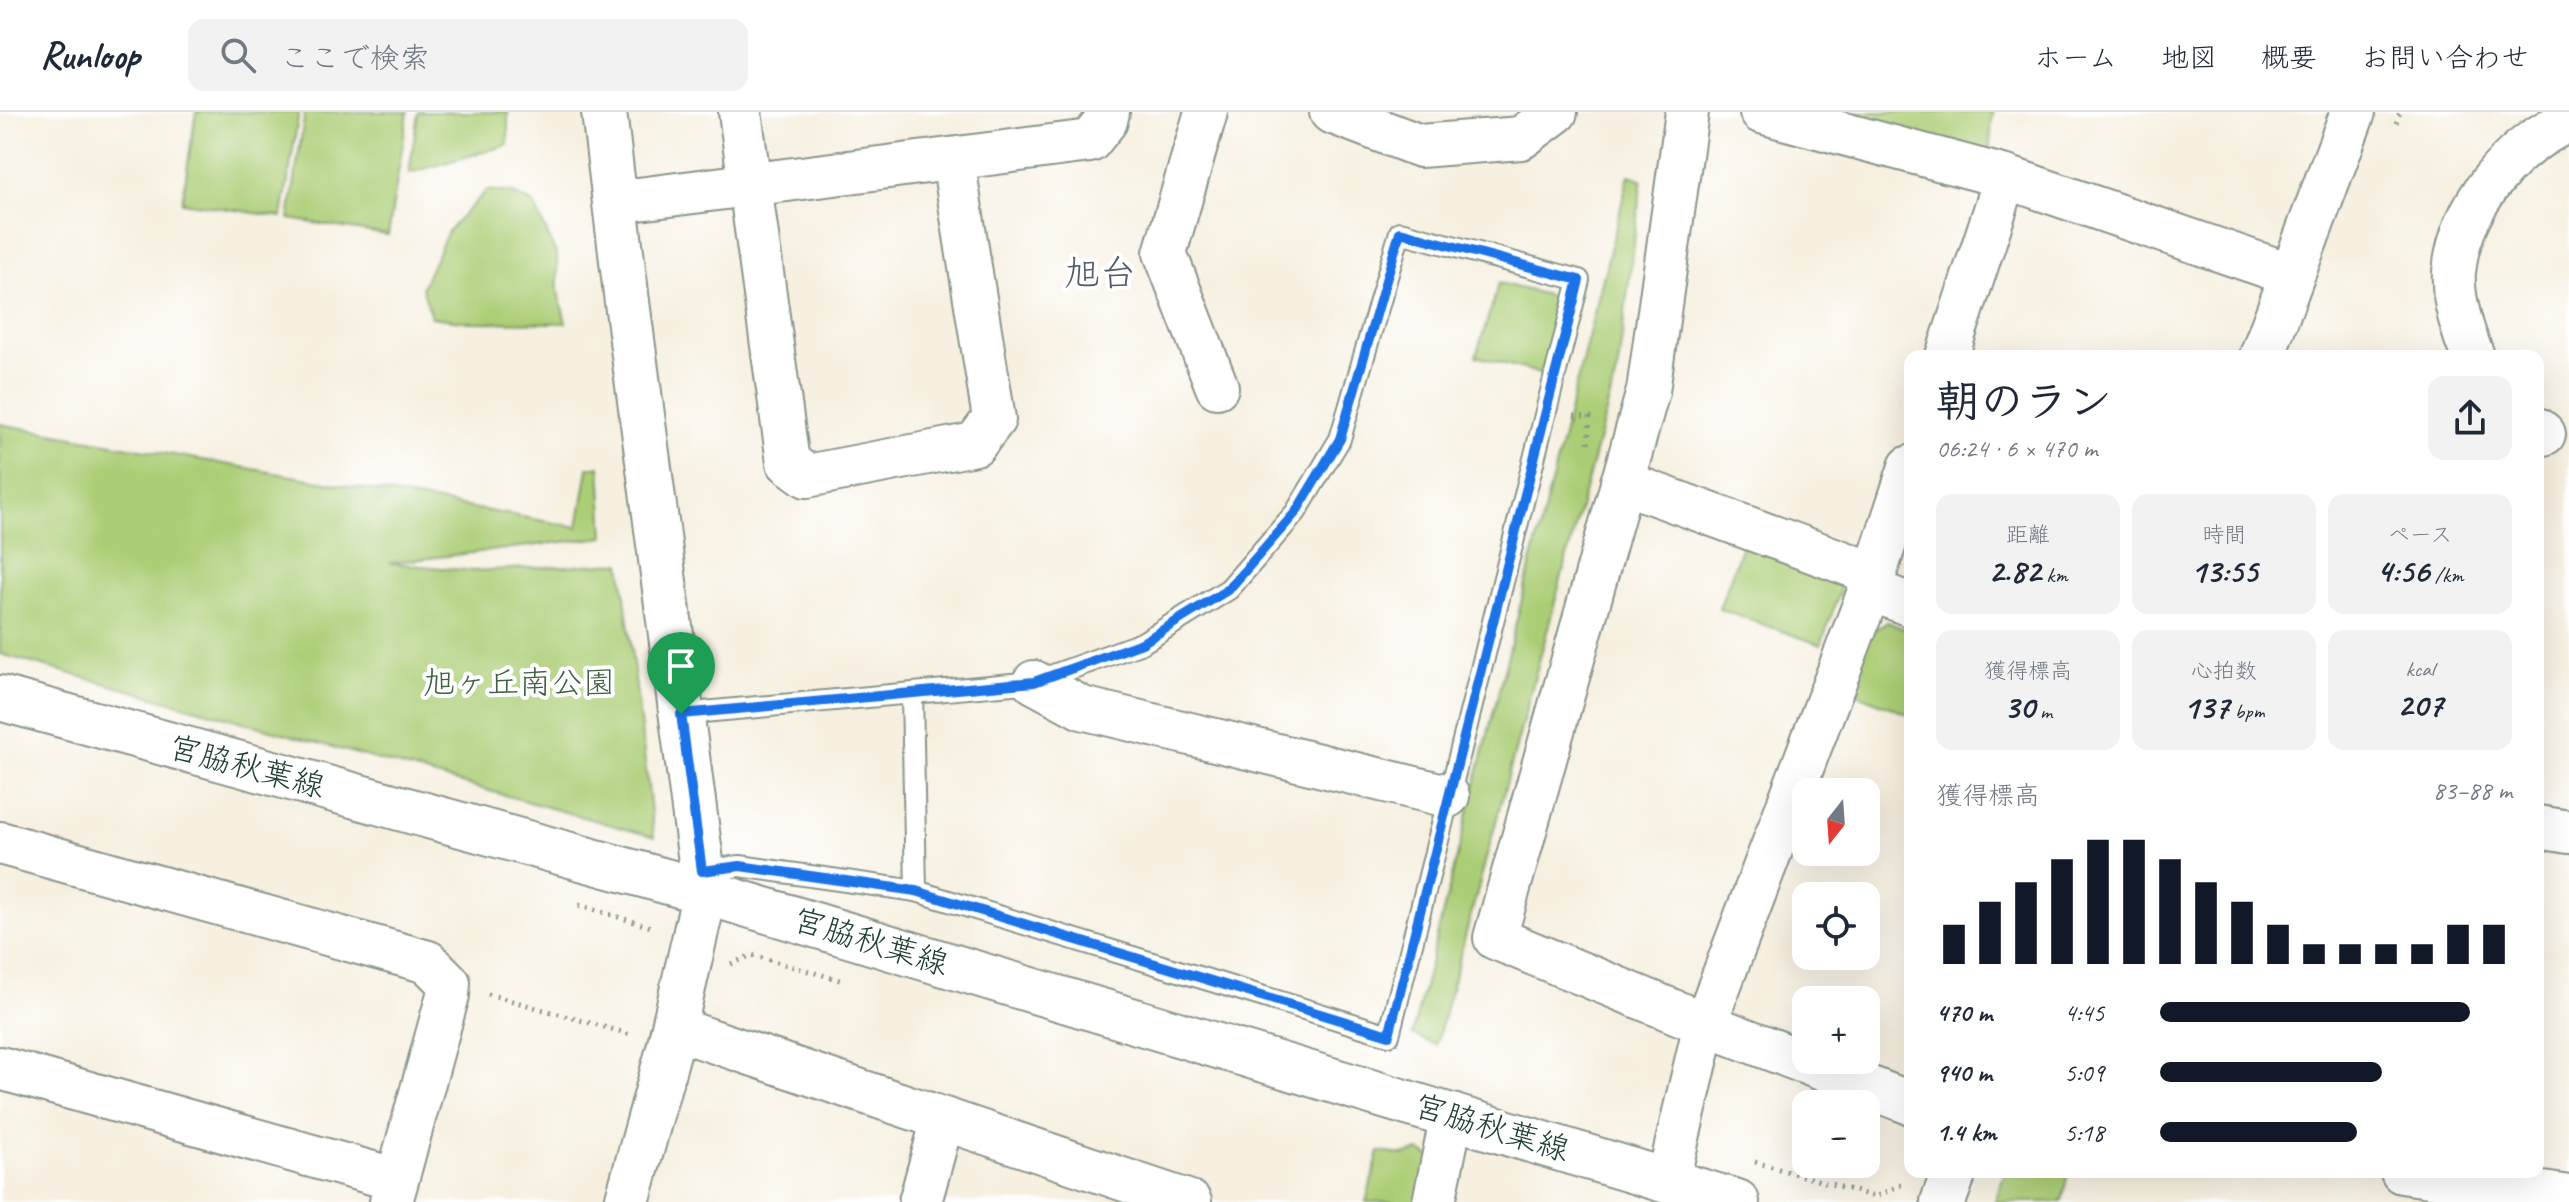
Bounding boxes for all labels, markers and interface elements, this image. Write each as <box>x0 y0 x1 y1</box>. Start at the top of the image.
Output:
search box <box>188 19 748 91</box>
text: Runloop <box>40 32 140 79</box>
icon: search <box>216 33 260 77</box>
text: ここで検索 <box>280 39 430 77</box>
text: ホーム <box>2034 40 2117 75</box>
text: 地図 <box>2161 40 2217 75</box>
text: 概要 <box>2261 40 2317 75</box>
text: お問い合わせ <box>2361 40 2529 75</box>
district label: 旭台 <box>1064 250 1136 296</box>
text: 朝のラン <box>1936 374 2112 429</box>
button: share <box>2428 376 2512 460</box>
text: 06:24 · 6 × 470 m <box>1936 432 2097 465</box>
text: 距離 <box>2006 521 2050 549</box>
text: 時間 <box>2202 521 2246 549</box>
text: ペース <box>2388 521 2452 549</box>
text: 2.82 <box>1988 549 2041 592</box>
text: 13:55 <box>2191 549 2257 592</box>
text: 4:56 <box>2377 549 2429 592</box>
text: km <box>2041 561 2068 589</box>
text: /km <box>2429 561 2463 589</box>
pin <box>647 632 715 714</box>
icon: arrive <box>659 644 703 688</box>
text: kcal <box>2405 655 2435 683</box>
text: 獲得標高 <box>1984 657 2072 685</box>
text: 心拍数 <box>2191 657 2257 685</box>
park label: 旭ヶ丘南公園 <box>423 662 615 703</box>
text: 207 <box>2397 683 2443 726</box>
text: 30 <box>2004 685 2034 728</box>
text: 137 <box>2183 685 2229 728</box>
text: m <box>2034 697 2052 725</box>
text: bpm <box>2229 697 2265 725</box>
street label: 宮脇秋葉線 <box>164 726 329 807</box>
text: 83–88 m <box>2433 774 2512 807</box>
north arrow <box>1792 778 1880 866</box>
map controls <box>1792 778 1880 1178</box>
text: 獲得標高 <box>1936 779 2040 812</box>
button: locate <box>1792 882 1880 970</box>
street label: 宮脇秋葉線 <box>788 898 953 984</box>
button: + <box>1792 986 1880 1074</box>
text: 470 m <box>1936 996 1992 1029</box>
text: 4:45 <box>2064 996 2104 1029</box>
text: 940 m <box>1936 1056 1992 1089</box>
text: 5:09 <box>2064 1056 2104 1089</box>
street label: 宮脇秋葉線 <box>1409 1084 1574 1170</box>
button: − <box>1792 1090 1880 1178</box>
text: 1.4 km <box>1936 1116 1996 1149</box>
text: 5:18 <box>2064 1116 2104 1149</box>

